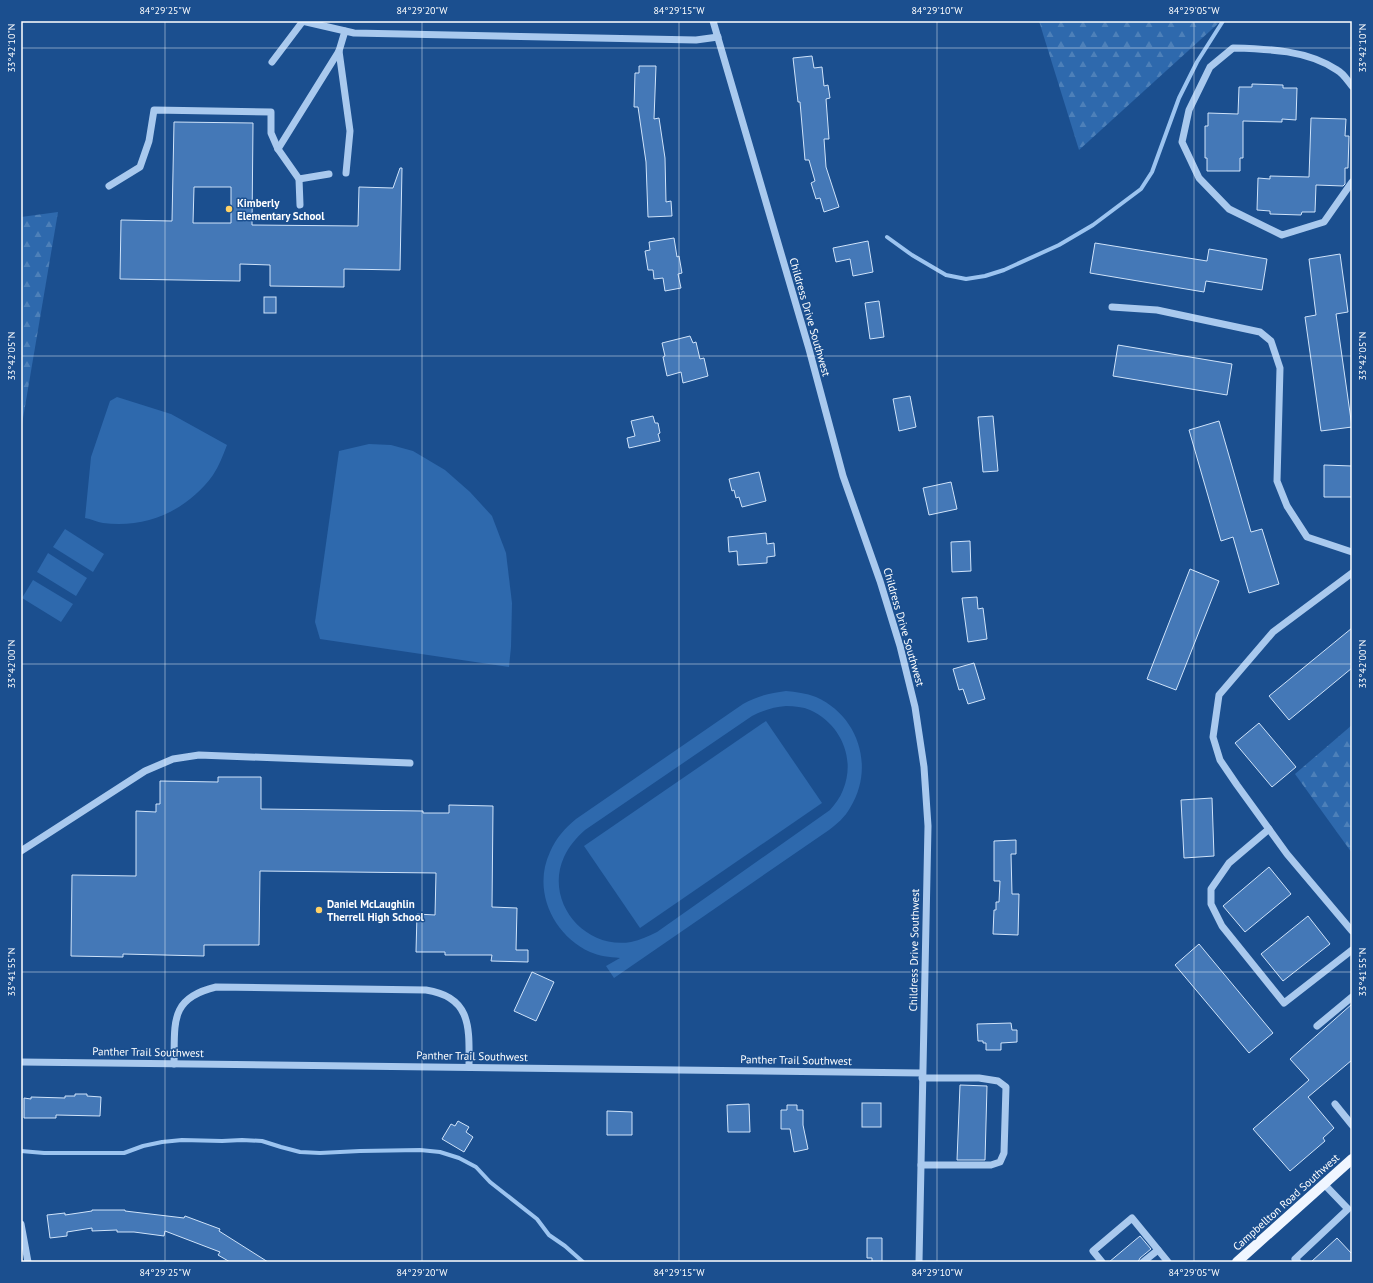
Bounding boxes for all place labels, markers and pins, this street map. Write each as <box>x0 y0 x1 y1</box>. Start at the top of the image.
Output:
place label: Kimberly Elementary School <box>237 196 325 223</box>
marker: Kimberly Elementary School <box>224 204 234 214</box>
place label: Daniel McLaughlin Therrell High School <box>327 897 425 924</box>
marker: Daniel McLaughlin Therrell High School <box>314 905 324 915</box>

